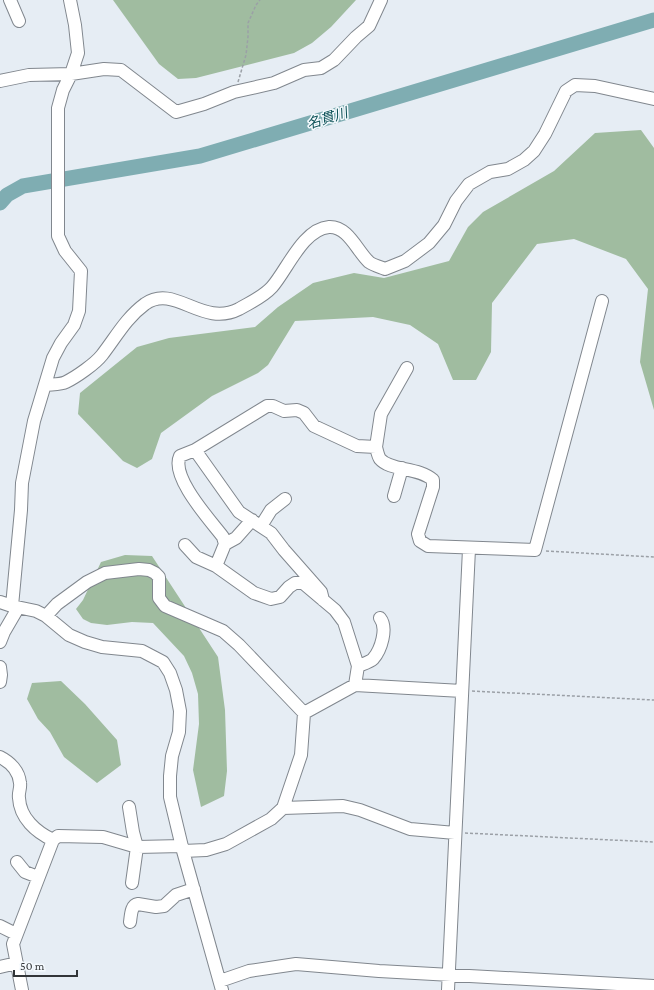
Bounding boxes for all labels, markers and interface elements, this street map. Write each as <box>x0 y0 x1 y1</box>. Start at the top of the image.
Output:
water label: 名貫川 <box>305 104 351 132</box>
scale bar <box>14 952 77 978</box>
text: 50 m <box>20 959 45 973</box>

